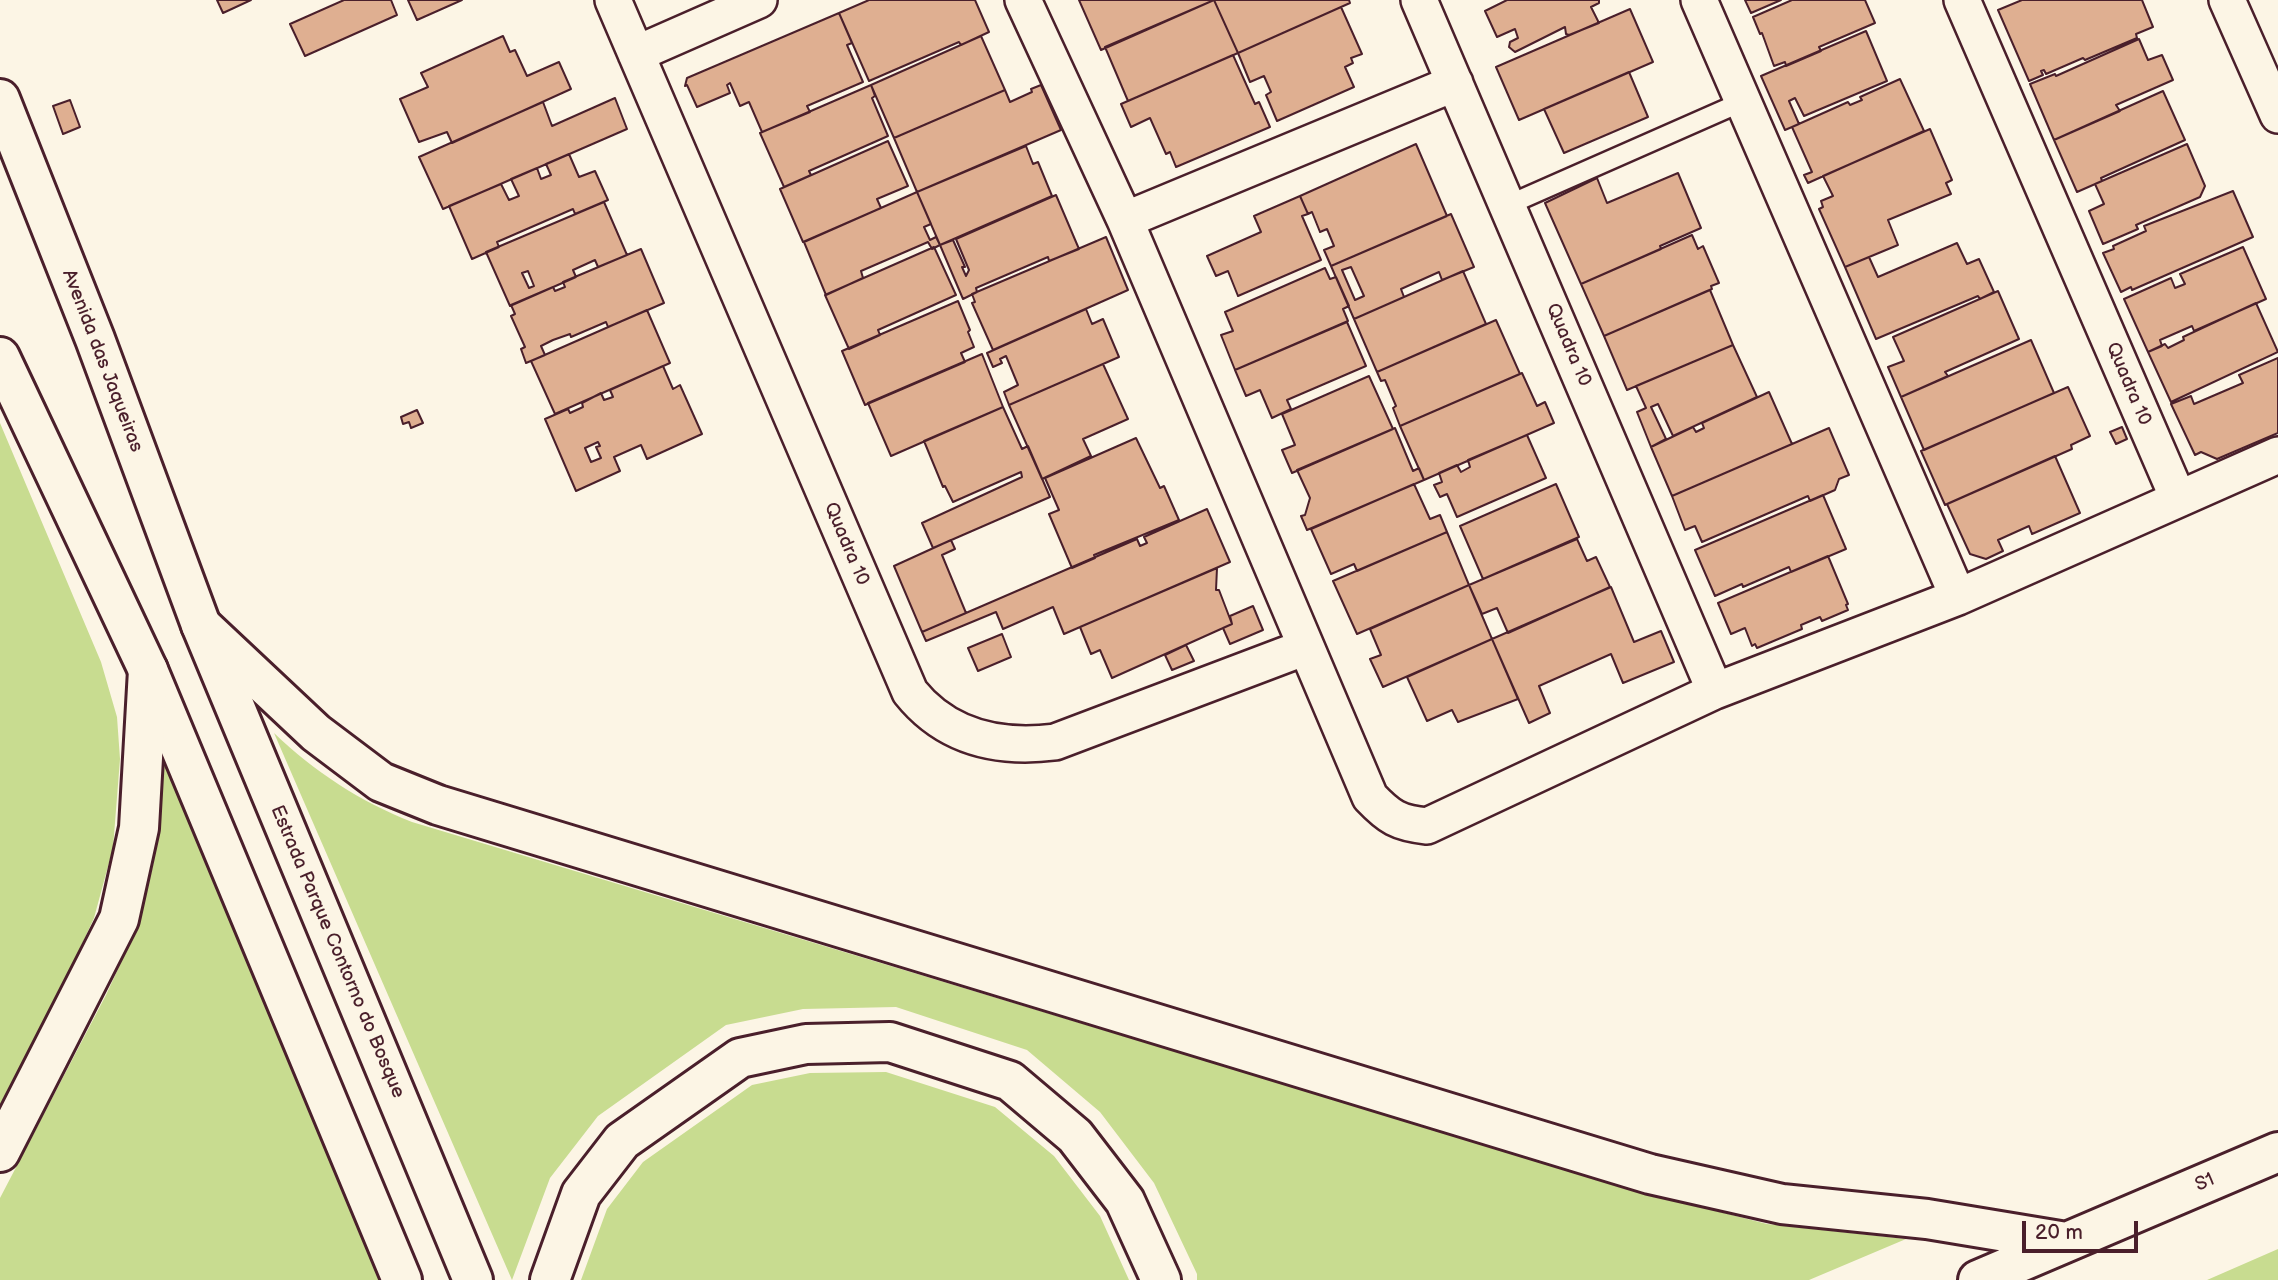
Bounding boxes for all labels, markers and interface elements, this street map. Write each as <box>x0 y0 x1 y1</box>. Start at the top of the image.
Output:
street label: Avenida das Jaqueiras <box>57 266 147 456</box>
street label: Quadra 10 <box>1540 300 1596 390</box>
street label: Quadra 10 <box>2100 339 2156 429</box>
street label: Quadra 10 <box>818 499 874 589</box>
street label: Estrada Parque Contorno do Bosque <box>265 802 409 1102</box>
street label: S1 <box>2192 1169 2218 1197</box>
scale bar <box>2026 1206 2142 1250</box>
text: 20 m <box>2035 1220 2083 1245</box>

